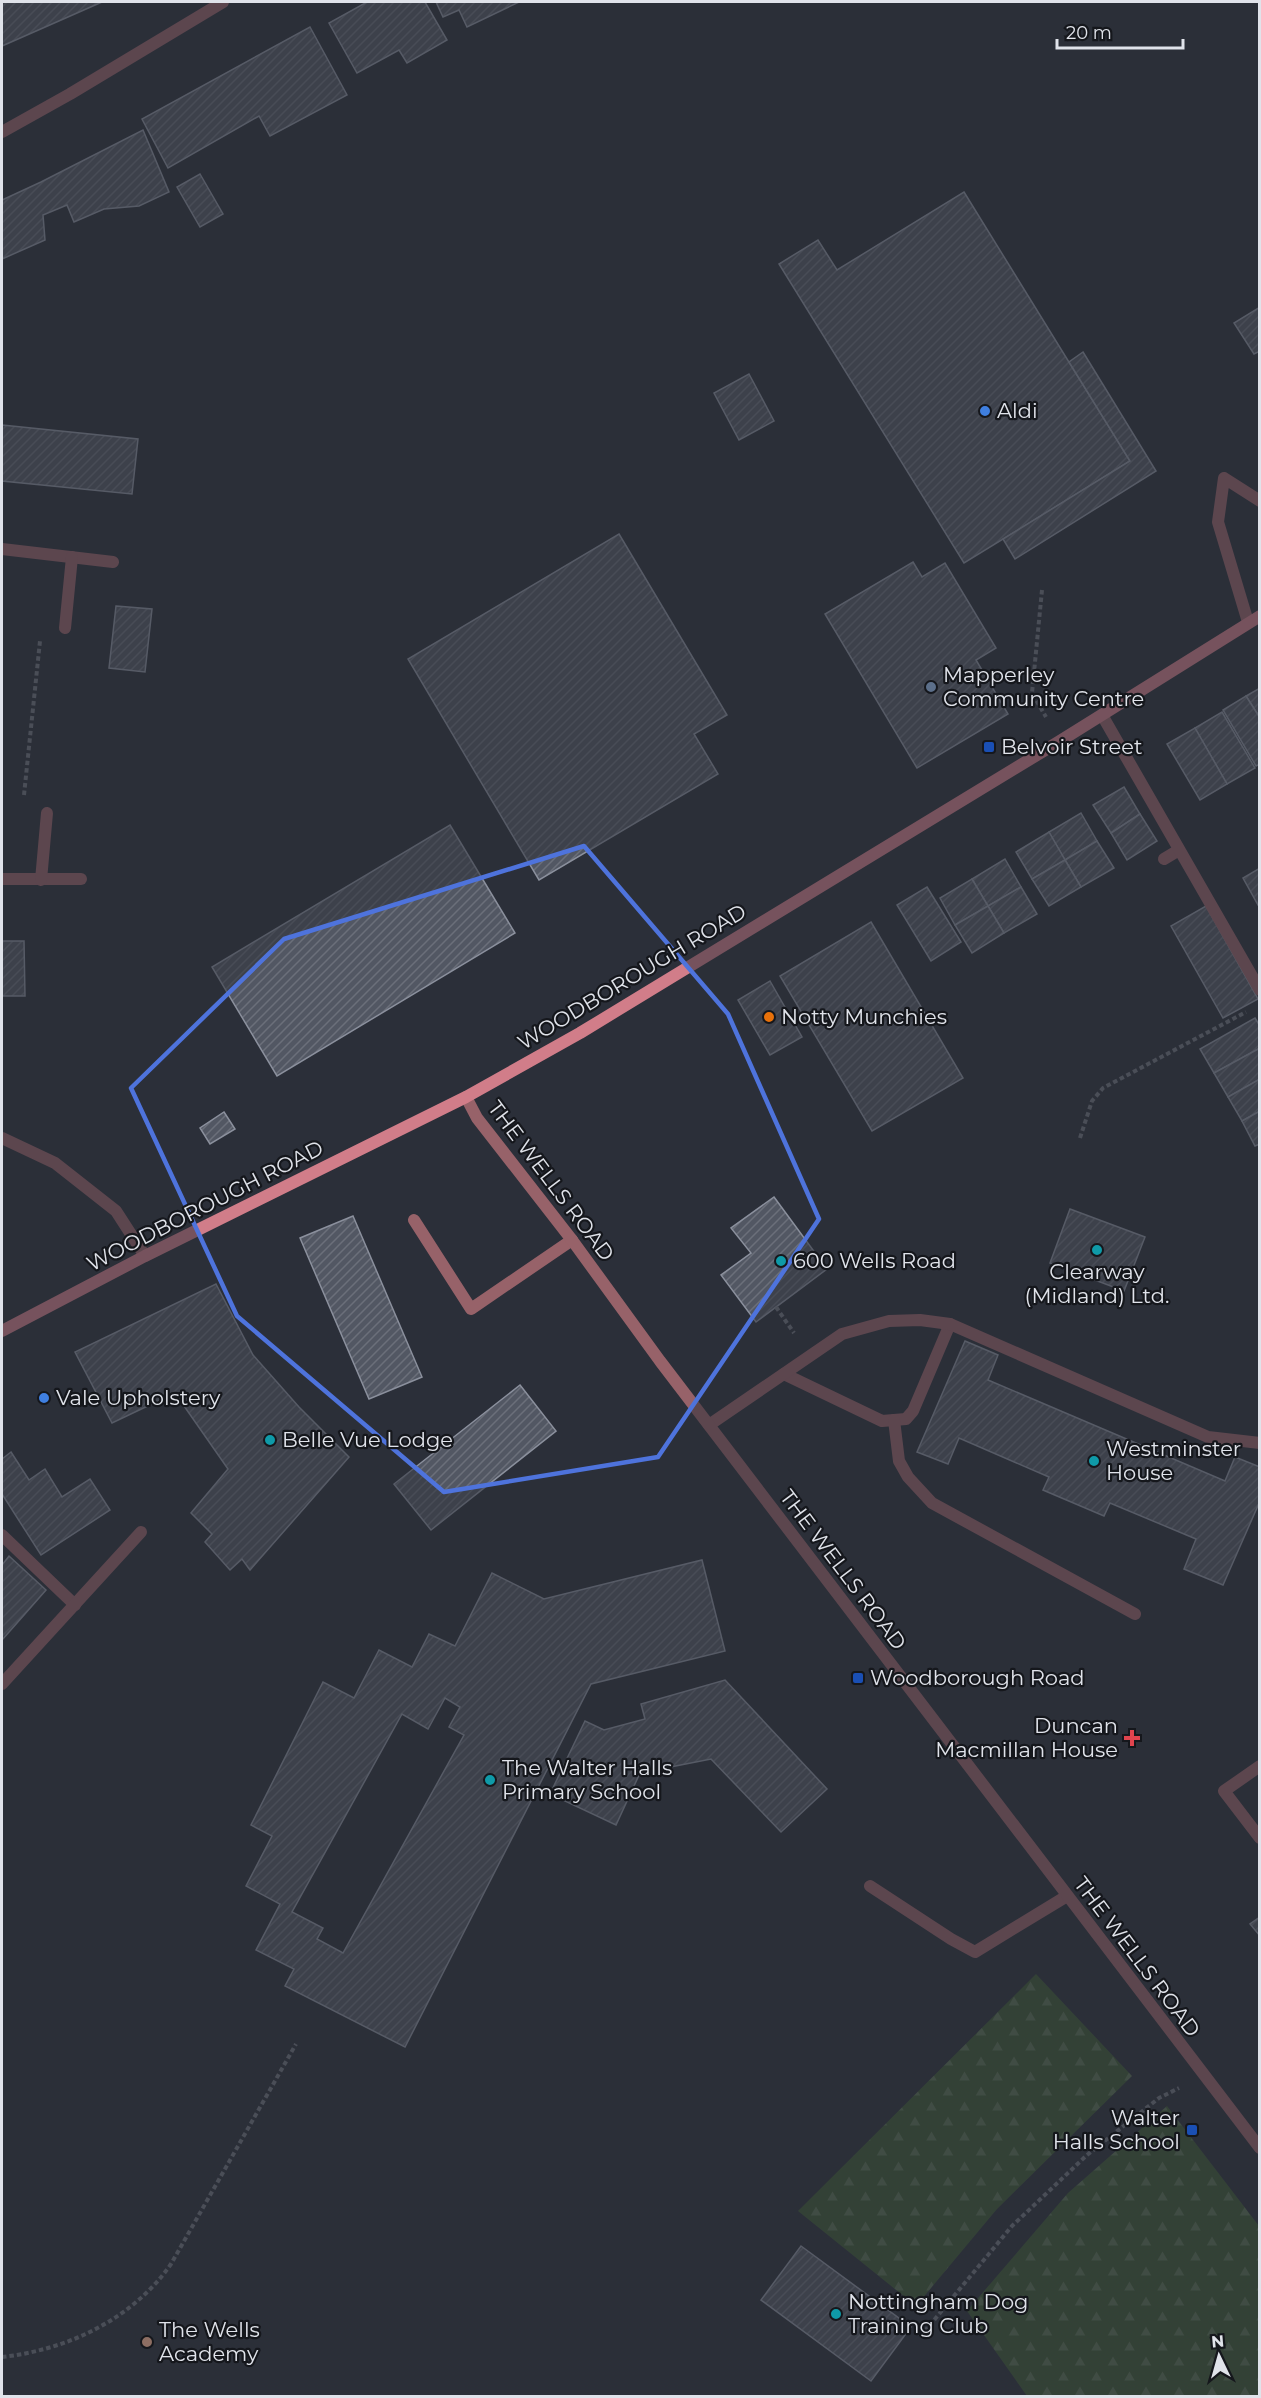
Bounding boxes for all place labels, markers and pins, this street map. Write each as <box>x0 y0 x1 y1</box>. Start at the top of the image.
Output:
place label: Aldi <box>997 398 1038 423</box>
marker: Aldi <box>978 404 992 418</box>
place label: Mapperley Community Centre <box>943 662 1144 711</box>
marker: Mapperley Community Centre <box>924 680 938 694</box>
place label: Belvoir Street <box>1001 734 1142 759</box>
marker: Belvoir Street <box>982 740 996 754</box>
place label: Notty Munchies <box>781 1004 947 1029</box>
marker: Notty Munchies <box>762 1010 776 1024</box>
marker: Clearway (Midland) Ltd. <box>1090 1243 1104 1257</box>
place label: 600 Wells Road <box>793 1248 956 1273</box>
marker: 600 Wells Road <box>774 1254 788 1268</box>
place label: Clearway (Midland) Ltd. <box>1025 1259 1169 1308</box>
place label: Vale Upholstery <box>56 1385 221 1410</box>
marker: Vale Upholstery <box>37 1391 51 1405</box>
place label: Belle Vue Lodge <box>282 1427 453 1452</box>
marker: Belle Vue Lodge <box>263 1433 277 1447</box>
place label: Westminster House <box>1106 1436 1241 1485</box>
marker: Westminster House <box>1087 1454 1101 1468</box>
place label: Woodborough Road <box>870 1665 1085 1690</box>
marker: Woodborough Road <box>851 1671 865 1685</box>
place label: Duncan Macmillan House <box>935 1713 1118 1762</box>
marker: Duncan Macmillan House <box>1123 1729 1141 1747</box>
place label: The Walter Halls Primary School <box>502 1755 672 1804</box>
marker: The Walter Halls Primary School <box>483 1773 497 1787</box>
place label: Walter Halls School <box>1053 2105 1180 2154</box>
marker: Walter Halls School <box>1185 2123 1199 2137</box>
place label: Nottingham Dog Training Club <box>848 2289 1029 2338</box>
marker: Nottingham Dog Training Club <box>829 2307 843 2321</box>
place label: The Wells Academy <box>159 2317 260 2366</box>
marker: The Wells Academy <box>140 2335 154 2349</box>

